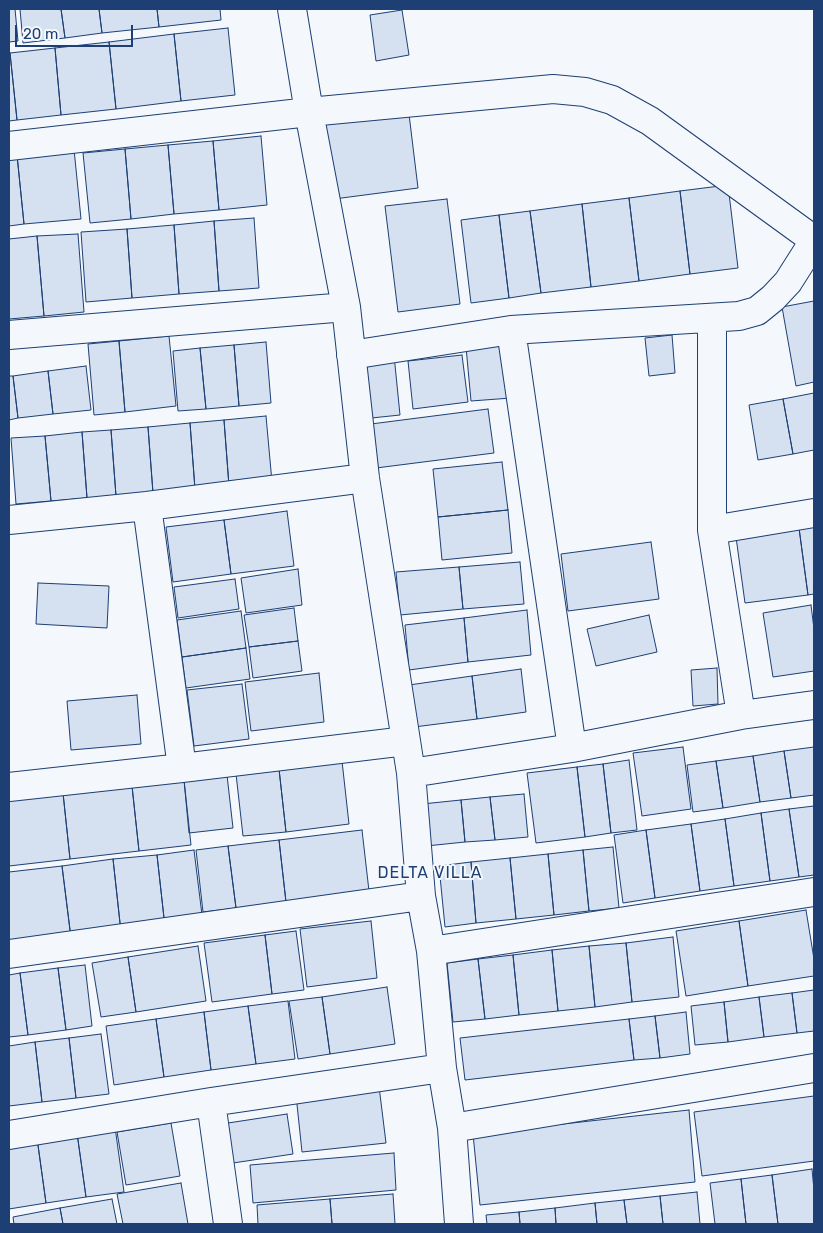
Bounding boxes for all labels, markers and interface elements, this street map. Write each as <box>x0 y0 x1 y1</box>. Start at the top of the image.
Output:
scale bar <box>18 15 135 47</box>
text: 20 m <box>23 25 58 43</box>
district label: DELTA VILLA <box>376 863 484 883</box>

